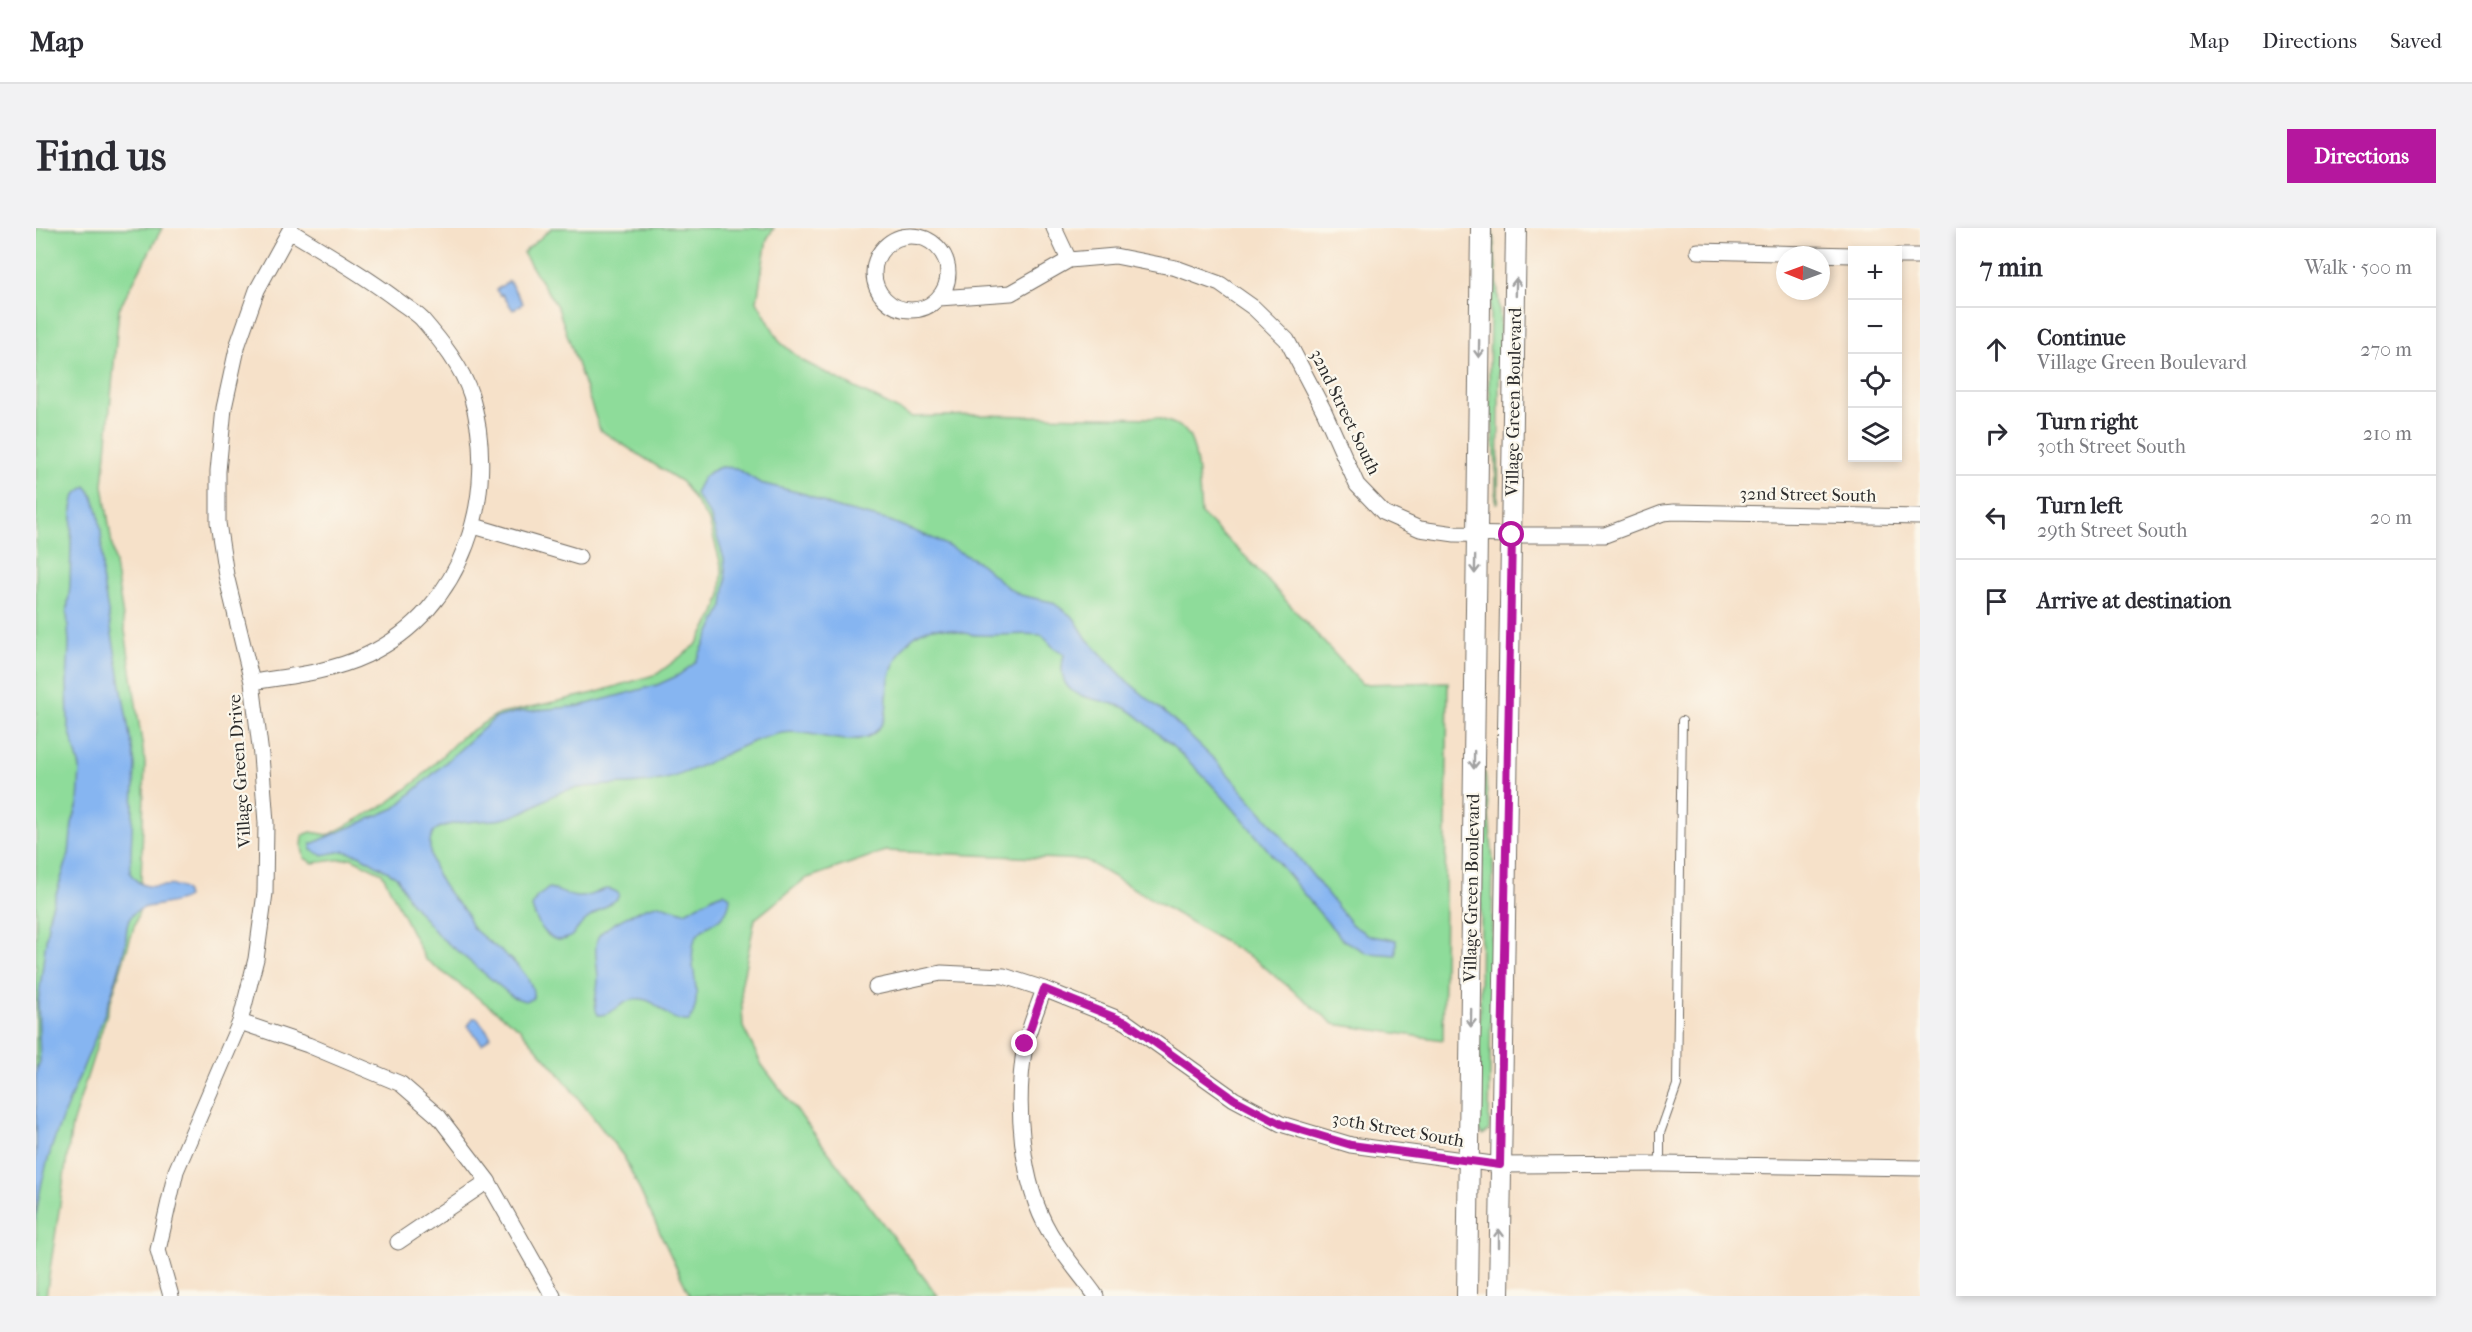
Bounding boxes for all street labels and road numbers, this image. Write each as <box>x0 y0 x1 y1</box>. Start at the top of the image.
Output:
street label: Village Green Boulevard <box>1502 307 1526 498</box>
street label: 32nd Street South <box>1306 346 1384 478</box>
street label: 32nd Street South <box>1739 483 1877 507</box>
street label: Village Green Drive <box>224 693 256 850</box>
street label: Village Green Boulevard <box>1460 793 1484 984</box>
street label: 30th Street South <box>1330 1108 1466 1152</box>

